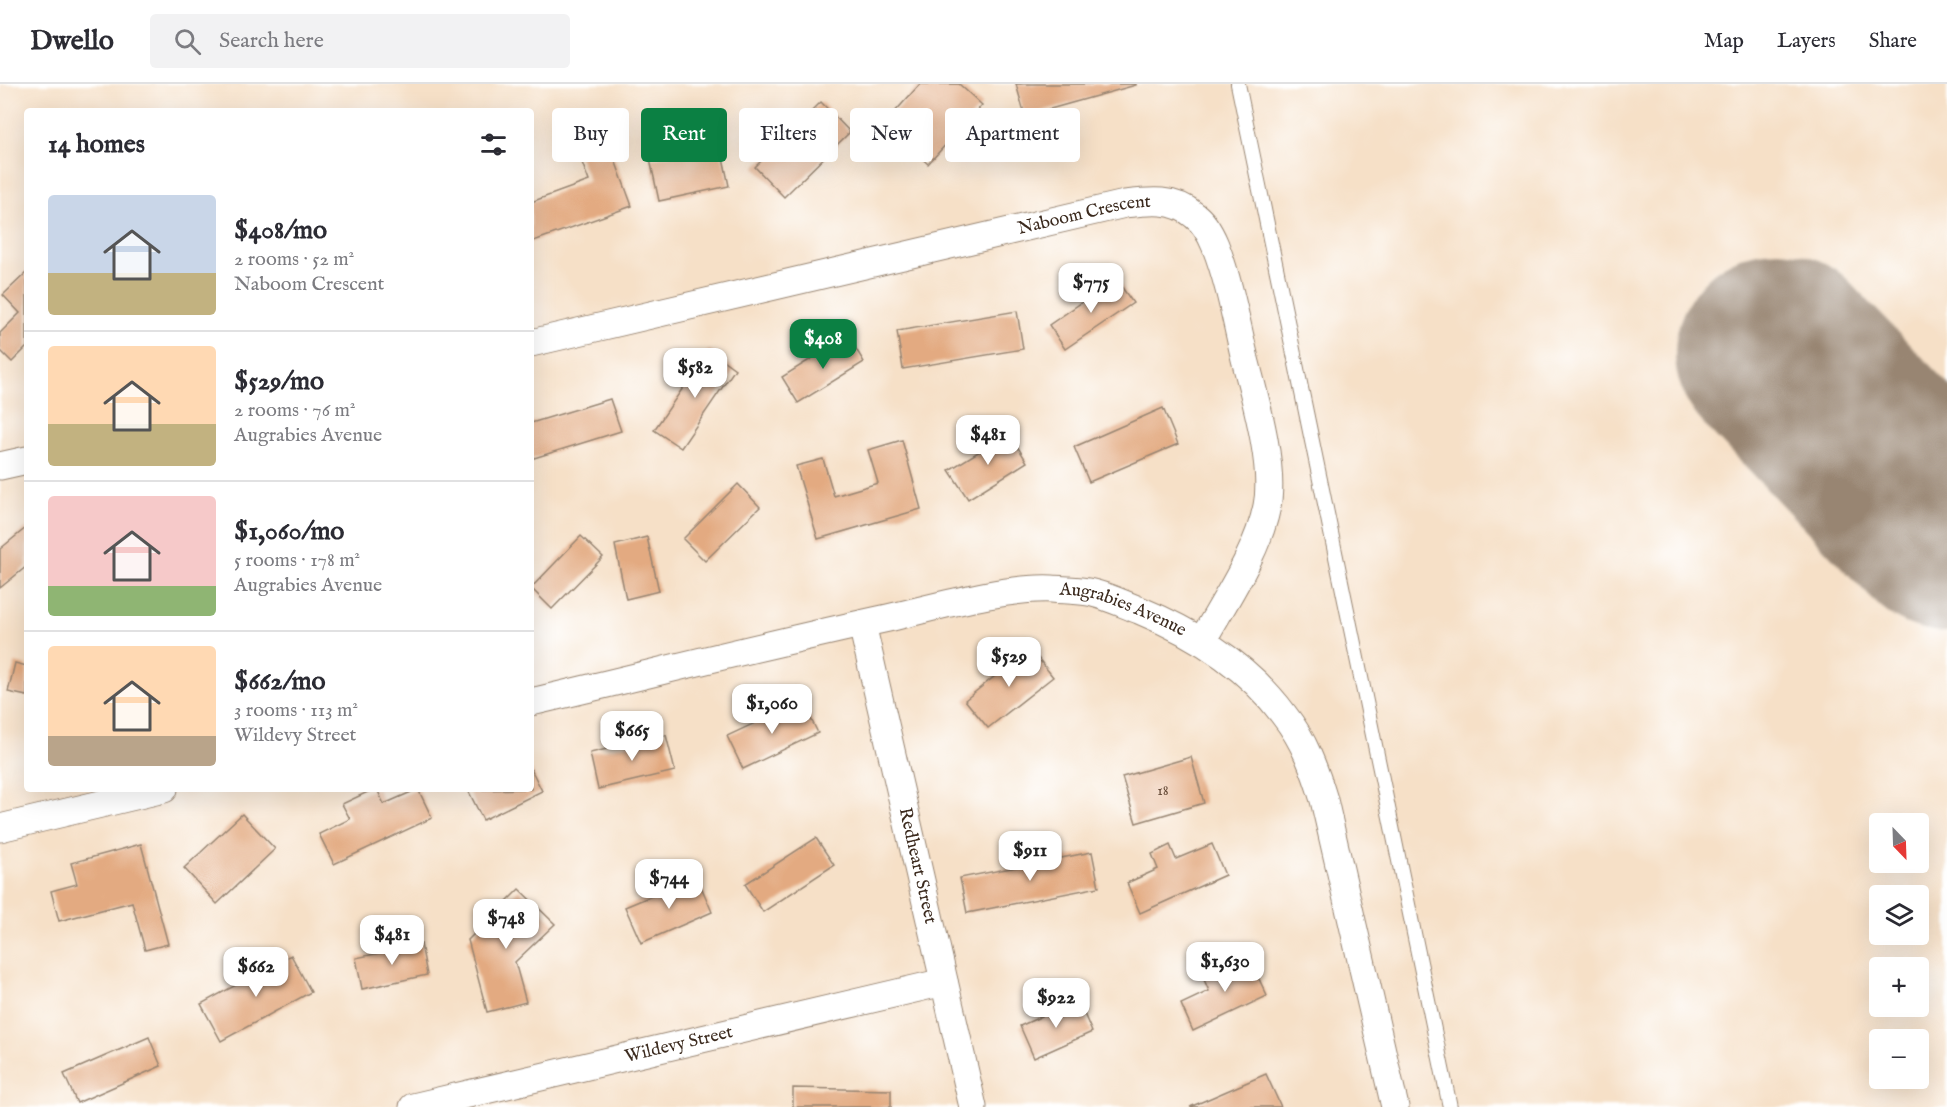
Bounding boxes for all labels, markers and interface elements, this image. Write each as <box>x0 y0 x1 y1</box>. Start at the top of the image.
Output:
search box <box>150 14 570 68</box>
text: Dwello <box>30 24 114 59</box>
icon: search <box>171 25 204 58</box>
text: Search here <box>219 27 324 55</box>
text: Map <box>1704 28 1744 55</box>
text: Layers <box>1777 28 1836 55</box>
text: Share <box>1869 28 1917 55</box>
chip: Buy <box>552 108 629 162</box>
chip: Rent <box>641 108 727 162</box>
chip: Filters <box>739 108 838 162</box>
chip: New <box>850 108 933 162</box>
chip: Apartment <box>945 108 1080 162</box>
text: 14 homes <box>48 128 145 161</box>
icon: filters <box>477 128 510 161</box>
street label: Naboom Crescent <box>1015 190 1151 240</box>
text: $408/mo <box>234 214 327 247</box>
icon: home <box>96 219 168 291</box>
text: 2 rooms · 52 m² <box>234 247 354 272</box>
pin: $775 <box>1055 263 1127 314</box>
text: $775 <box>1072 270 1110 295</box>
text: Naboom Crescent <box>234 272 384 297</box>
pin: $408 <box>787 319 859 370</box>
text: $408 <box>804 326 842 351</box>
pin: $582 <box>659 348 731 399</box>
text: $582 <box>677 355 713 380</box>
text: $529/mo <box>234 365 324 398</box>
icon: home <box>96 370 168 442</box>
text: 2 rooms · 76 m² <box>234 398 355 423</box>
pin: $481 <box>952 415 1024 466</box>
text: $481 <box>970 422 1006 447</box>
text: Augrabies Avenue <box>234 423 382 448</box>
text: $1,060/mo <box>234 515 344 548</box>
icon: home <box>96 520 168 592</box>
text: 5 rooms · 178 m² <box>234 548 360 573</box>
text: Augrabies Avenue <box>234 573 382 598</box>
street label: Augrabies Avenue <box>1058 578 1190 642</box>
pin: $529 <box>973 637 1045 688</box>
text: $529 <box>991 644 1027 669</box>
text: $662/mo <box>234 665 325 698</box>
icon: home <box>96 670 168 742</box>
pin: $1,060 <box>723 684 821 735</box>
text: $1,060 <box>746 691 798 716</box>
text: 3 rooms · 113 m² <box>234 698 358 723</box>
pin: $665 <box>596 711 668 762</box>
text: $665 <box>614 718 650 743</box>
text: Wildevy Street <box>234 723 356 748</box>
house number: 18 <box>1157 781 1169 800</box>
street label: Redheart Street <box>893 805 942 926</box>
north arrow <box>1869 813 1929 873</box>
map controls <box>1869 813 1929 1089</box>
pin: $911 <box>994 831 1066 882</box>
text: $911 <box>1013 838 1047 863</box>
pin: $744 <box>633 859 705 910</box>
text: $744 <box>649 866 689 891</box>
button: layers <box>1869 885 1929 945</box>
pin: $748 <box>470 899 542 950</box>
text: $748 <box>487 906 525 931</box>
pin: $481 <box>356 915 428 966</box>
text: $481 <box>374 922 410 947</box>
pin: $1,630 <box>1176 942 1274 993</box>
pin: $662 <box>220 947 292 998</box>
text: $1,630 <box>1200 949 1250 974</box>
text: $662 <box>237 954 275 979</box>
button: + <box>1869 957 1929 1017</box>
pin: $922 <box>1020 978 1092 1029</box>
text: $922 <box>1037 985 1075 1010</box>
street label: Wildevy Street <box>622 1021 735 1068</box>
button: − <box>1869 1029 1929 1089</box>

